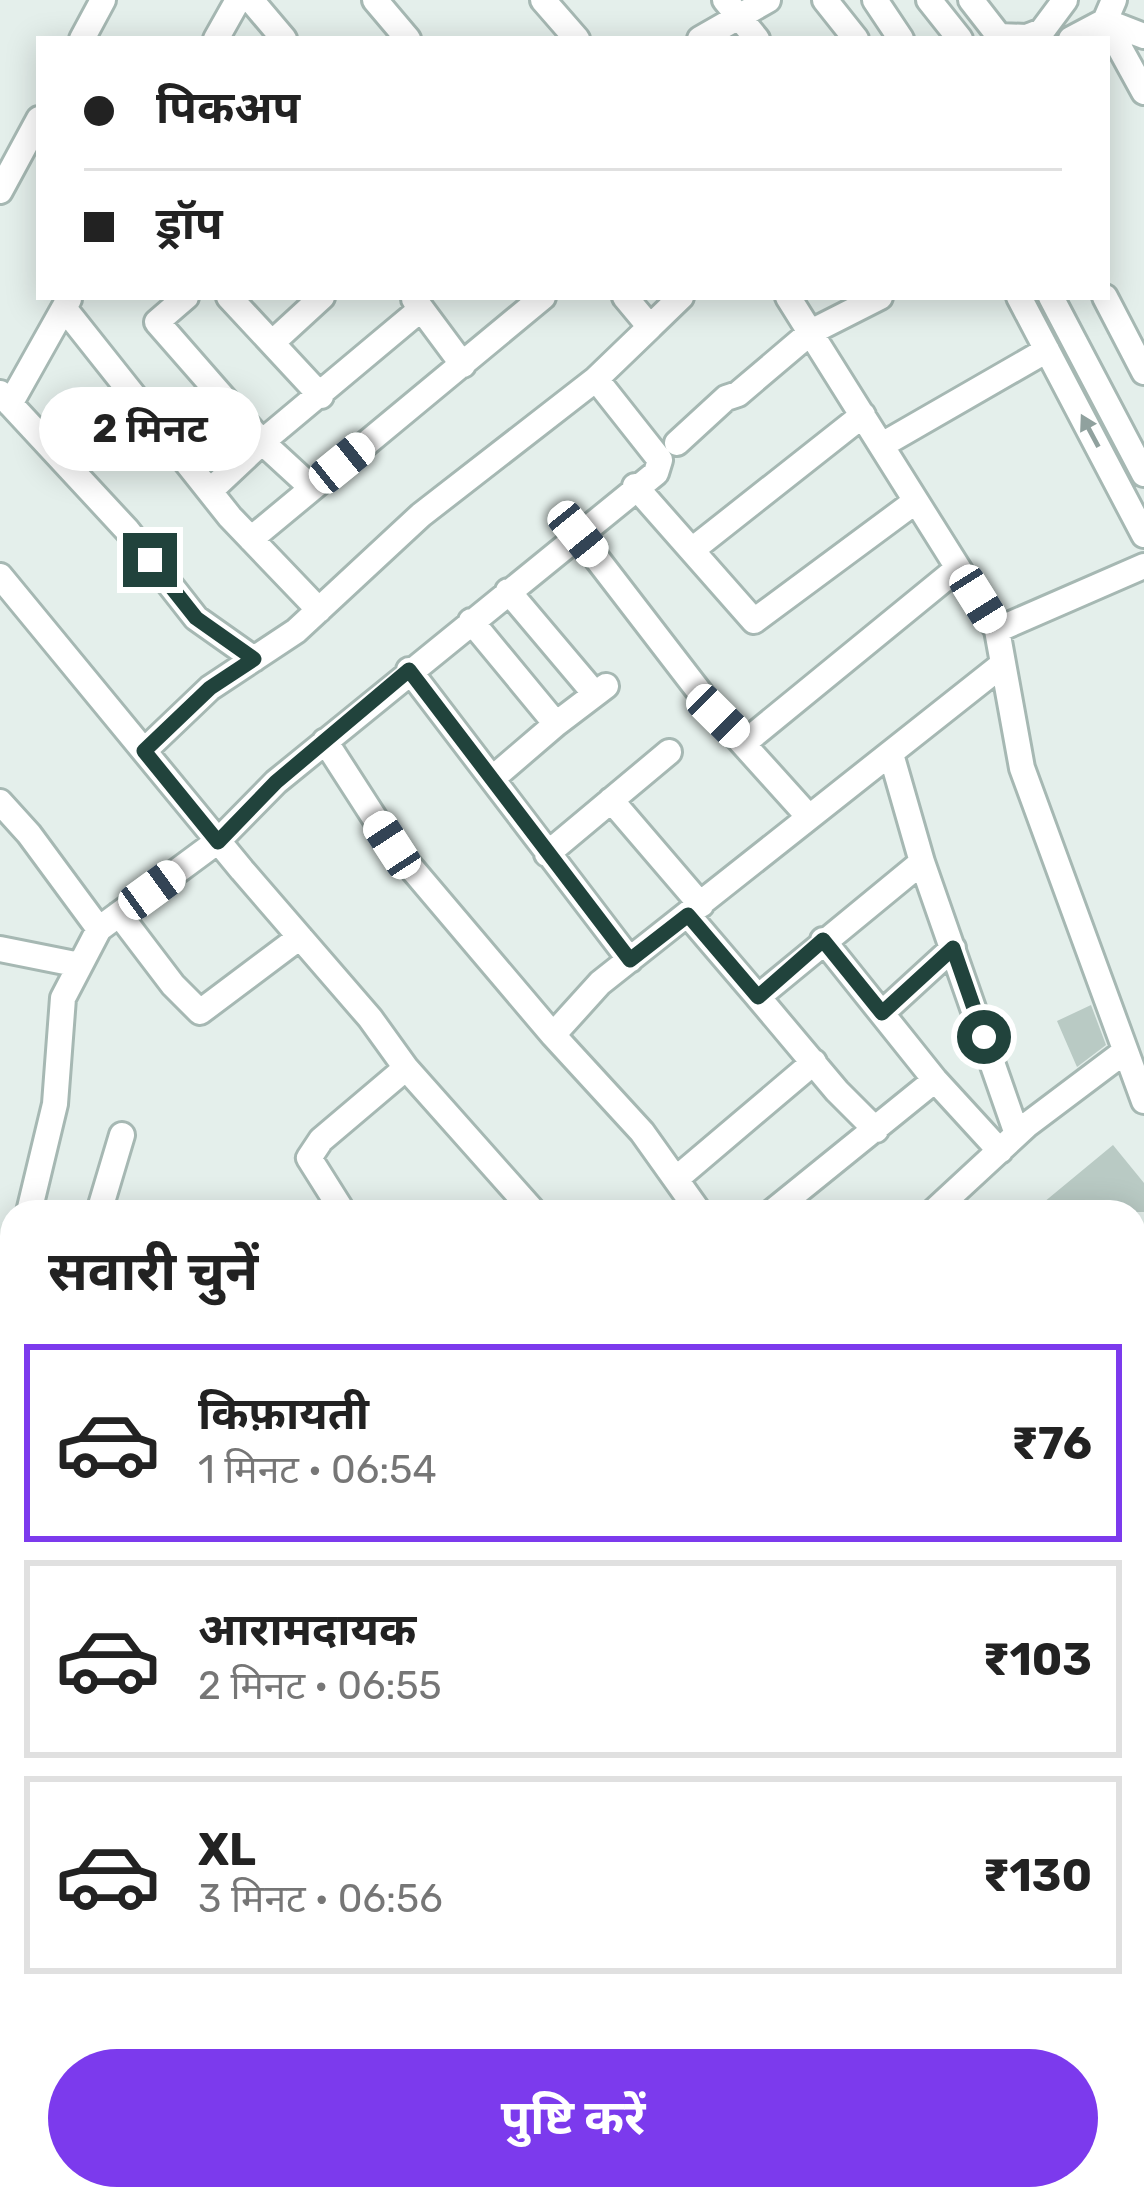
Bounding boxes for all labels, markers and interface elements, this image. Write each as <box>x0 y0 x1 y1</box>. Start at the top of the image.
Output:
text: पिकअप <box>156 81 300 134</box>
text: ड्रॉप <box>156 197 223 250</box>
callout: 2 मिनट <box>39 386 261 470</box>
text: 2 मिनट <box>92 406 208 452</box>
one-way arrow <box>1080 414 1100 449</box>
car <box>303 426 381 500</box>
car <box>541 495 615 573</box>
route end <box>123 533 177 587</box>
car <box>944 559 1012 639</box>
car <box>680 678 756 754</box>
car <box>357 805 427 885</box>
car <box>112 854 192 926</box>
route start <box>957 1010 1011 1064</box>
text: सवारी चुनें <box>48 1240 258 1304</box>
text: किफ़ायती <box>198 1387 369 1440</box>
icon: car <box>54 1389 162 1497</box>
text: ₹76 <box>1011 1417 1092 1470</box>
text: 1 मिनट · 06:54 <box>198 1447 437 1493</box>
text: आरामदायक <box>198 1603 416 1656</box>
icon: car <box>54 1605 162 1713</box>
text: ₹103 <box>982 1633 1092 1686</box>
text: 2 मिनट · 06:55 <box>198 1663 442 1709</box>
icon: car <box>54 1821 162 1929</box>
text: XL <box>198 1823 256 1876</box>
text: ₹130 <box>982 1849 1092 1902</box>
text: 3 मिनट · 06:56 <box>198 1876 443 1922</box>
button: पुष्टि करें <box>48 2049 1098 2187</box>

